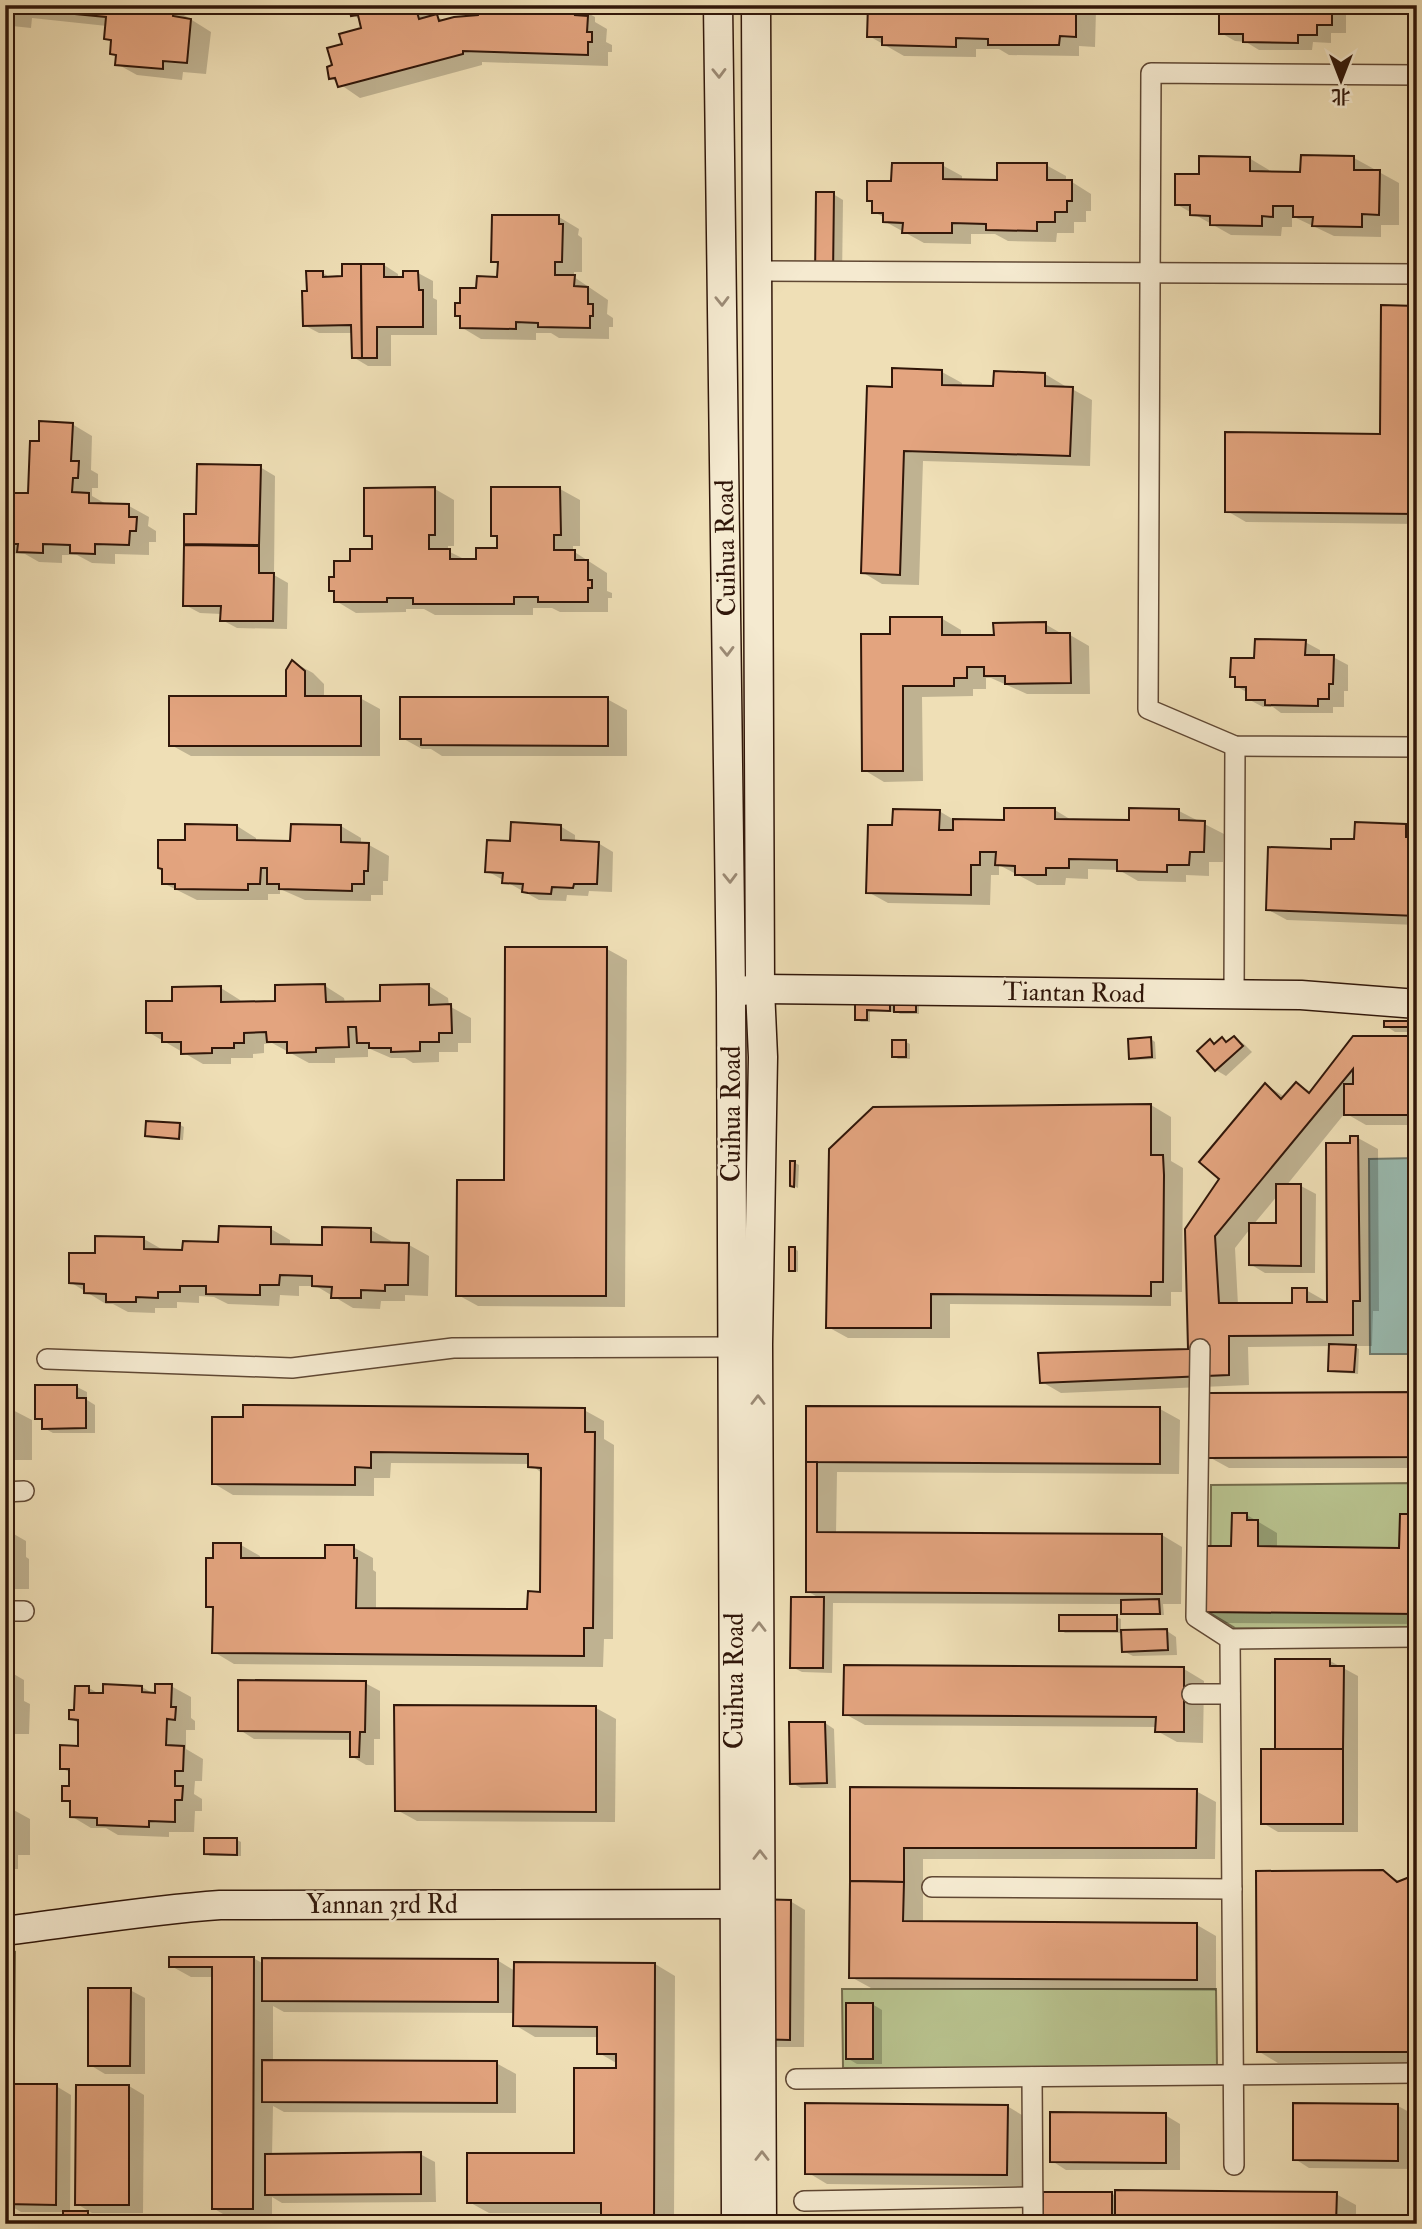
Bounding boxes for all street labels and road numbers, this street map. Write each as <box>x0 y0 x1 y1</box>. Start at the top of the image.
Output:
street label: Cuihua Road <box>709 479 743 617</box>
street label: Tiantan Road <box>1003 976 1146 1010</box>
street label: Cuihua Road <box>716 1046 748 1182</box>
street label: Cuihua Road <box>719 1613 751 1749</box>
street label: Yannan 3rd Rd <box>306 1889 458 1921</box>

